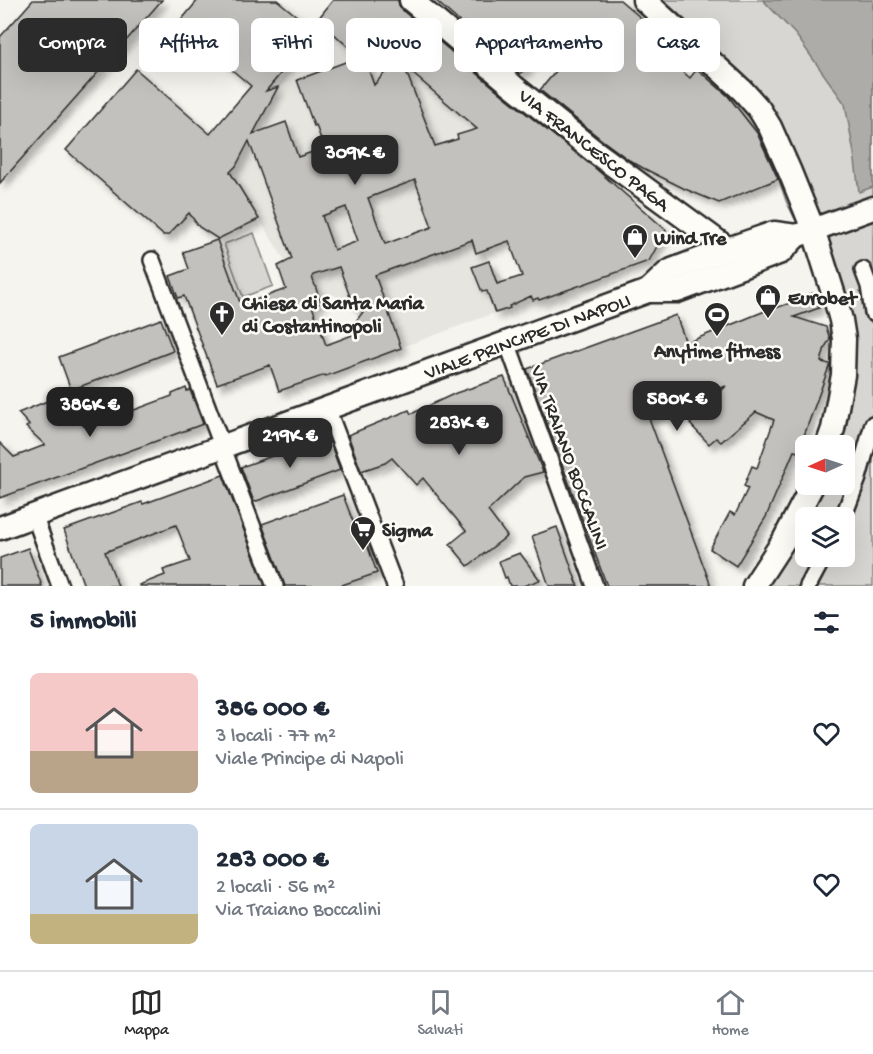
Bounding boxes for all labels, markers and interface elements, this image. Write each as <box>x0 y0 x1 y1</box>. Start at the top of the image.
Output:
chip: Compra <box>18 18 127 72</box>
chip: Affitta <box>139 18 239 72</box>
chip: Filtri <box>251 18 334 72</box>
chip: Nuovo <box>346 18 442 72</box>
chip: Appartamento <box>454 18 624 72</box>
chip: Casa <box>636 18 720 72</box>
street label: VIA FRANCESCO PAGA <box>512 85 674 219</box>
pin: 309K € <box>306 135 404 186</box>
text: 309K € <box>325 143 385 166</box>
shop icon: Wind Tre <box>620 222 650 260</box>
place label: Wind Tre <box>653 229 727 252</box>
shop icon: Eurobet <box>753 282 783 320</box>
place label: Eurobet <box>788 289 858 312</box>
street label: VIALE PRINCIPE DI NAPOLI <box>421 290 635 387</box>
place label: Chiesa di Santa Maria di Costantinopoli <box>241 294 425 340</box>
church icon: Chiesa di Santa Maria di Costantinopoli <box>207 299 237 337</box>
sports icon: Anytime fitness <box>702 300 732 338</box>
place label: Anytime fitness <box>653 341 782 365</box>
street label: VIA TRAIANO BOCCALINI <box>523 362 612 554</box>
pin: 580K € <box>628 381 726 432</box>
pin: 386K € <box>41 387 139 438</box>
text: 580K € <box>647 389 707 412</box>
text: 386K € <box>60 395 120 418</box>
pin: 283K € <box>410 405 508 456</box>
text: 283K € <box>430 413 488 436</box>
pin: 219K € <box>241 418 339 469</box>
text: 219K € <box>262 426 318 449</box>
north arrow <box>795 435 855 495</box>
map controls <box>795 435 855 567</box>
button: layers <box>795 507 855 567</box>
supermarket icon: Sigma <box>348 514 378 552</box>
place label: Sigma <box>382 521 433 544</box>
icon: filters <box>810 606 843 639</box>
text: 5 immobili <box>30 607 137 638</box>
text: 386 000 € <box>216 695 329 726</box>
icon: home <box>78 697 150 769</box>
icon: heart <box>810 717 843 750</box>
text: 3 locali · 77 m² <box>216 726 336 749</box>
text: Viale Principe di Napoli <box>216 749 404 772</box>
text: 283 000 € <box>216 846 329 877</box>
icon: home <box>78 848 150 920</box>
icon: heart <box>810 868 843 901</box>
text: 2 locali · 56 m² <box>216 877 335 900</box>
text: Via Traiano Boccalini <box>216 900 381 923</box>
tab: Mappa <box>124 986 169 1041</box>
tab: Salvati <box>417 986 463 1041</box>
tab: Home <box>712 986 749 1041</box>

